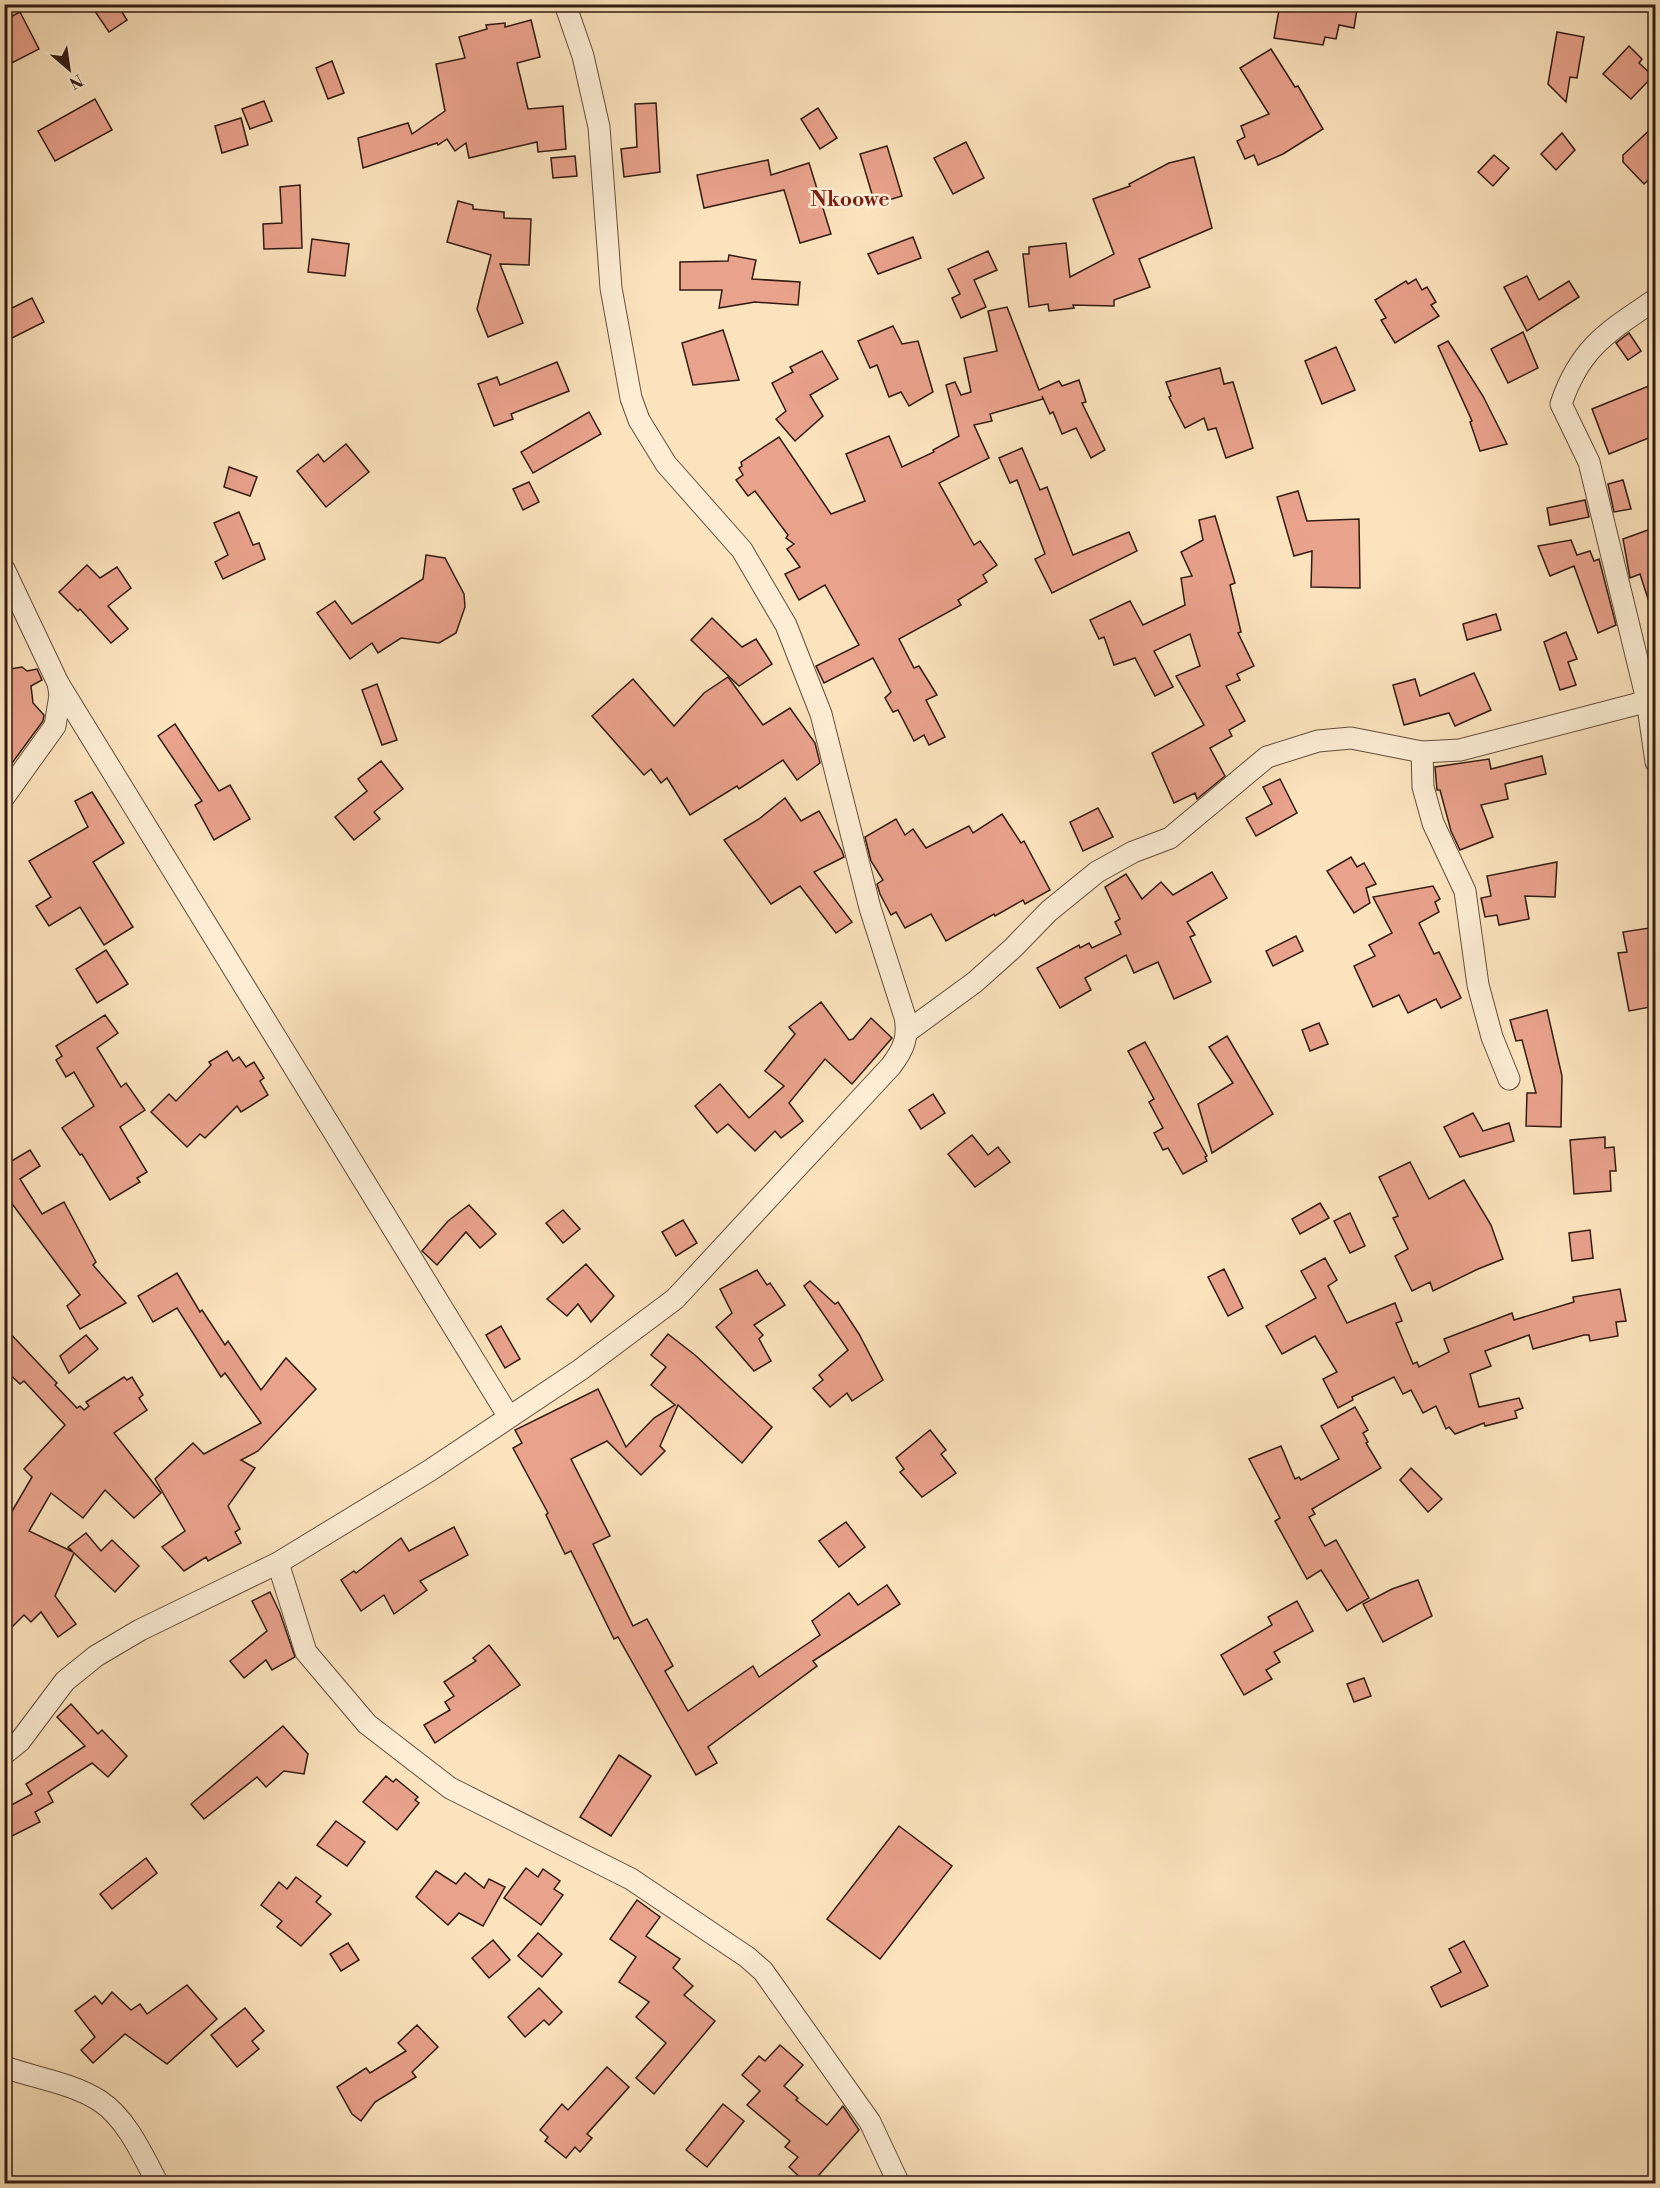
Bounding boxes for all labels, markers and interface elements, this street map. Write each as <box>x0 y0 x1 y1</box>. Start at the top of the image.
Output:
north arrow <box>39 39 99 99</box>
text: N <box>65 69 86 93</box>
district label: Nkoowe <box>810 187 890 213</box>

